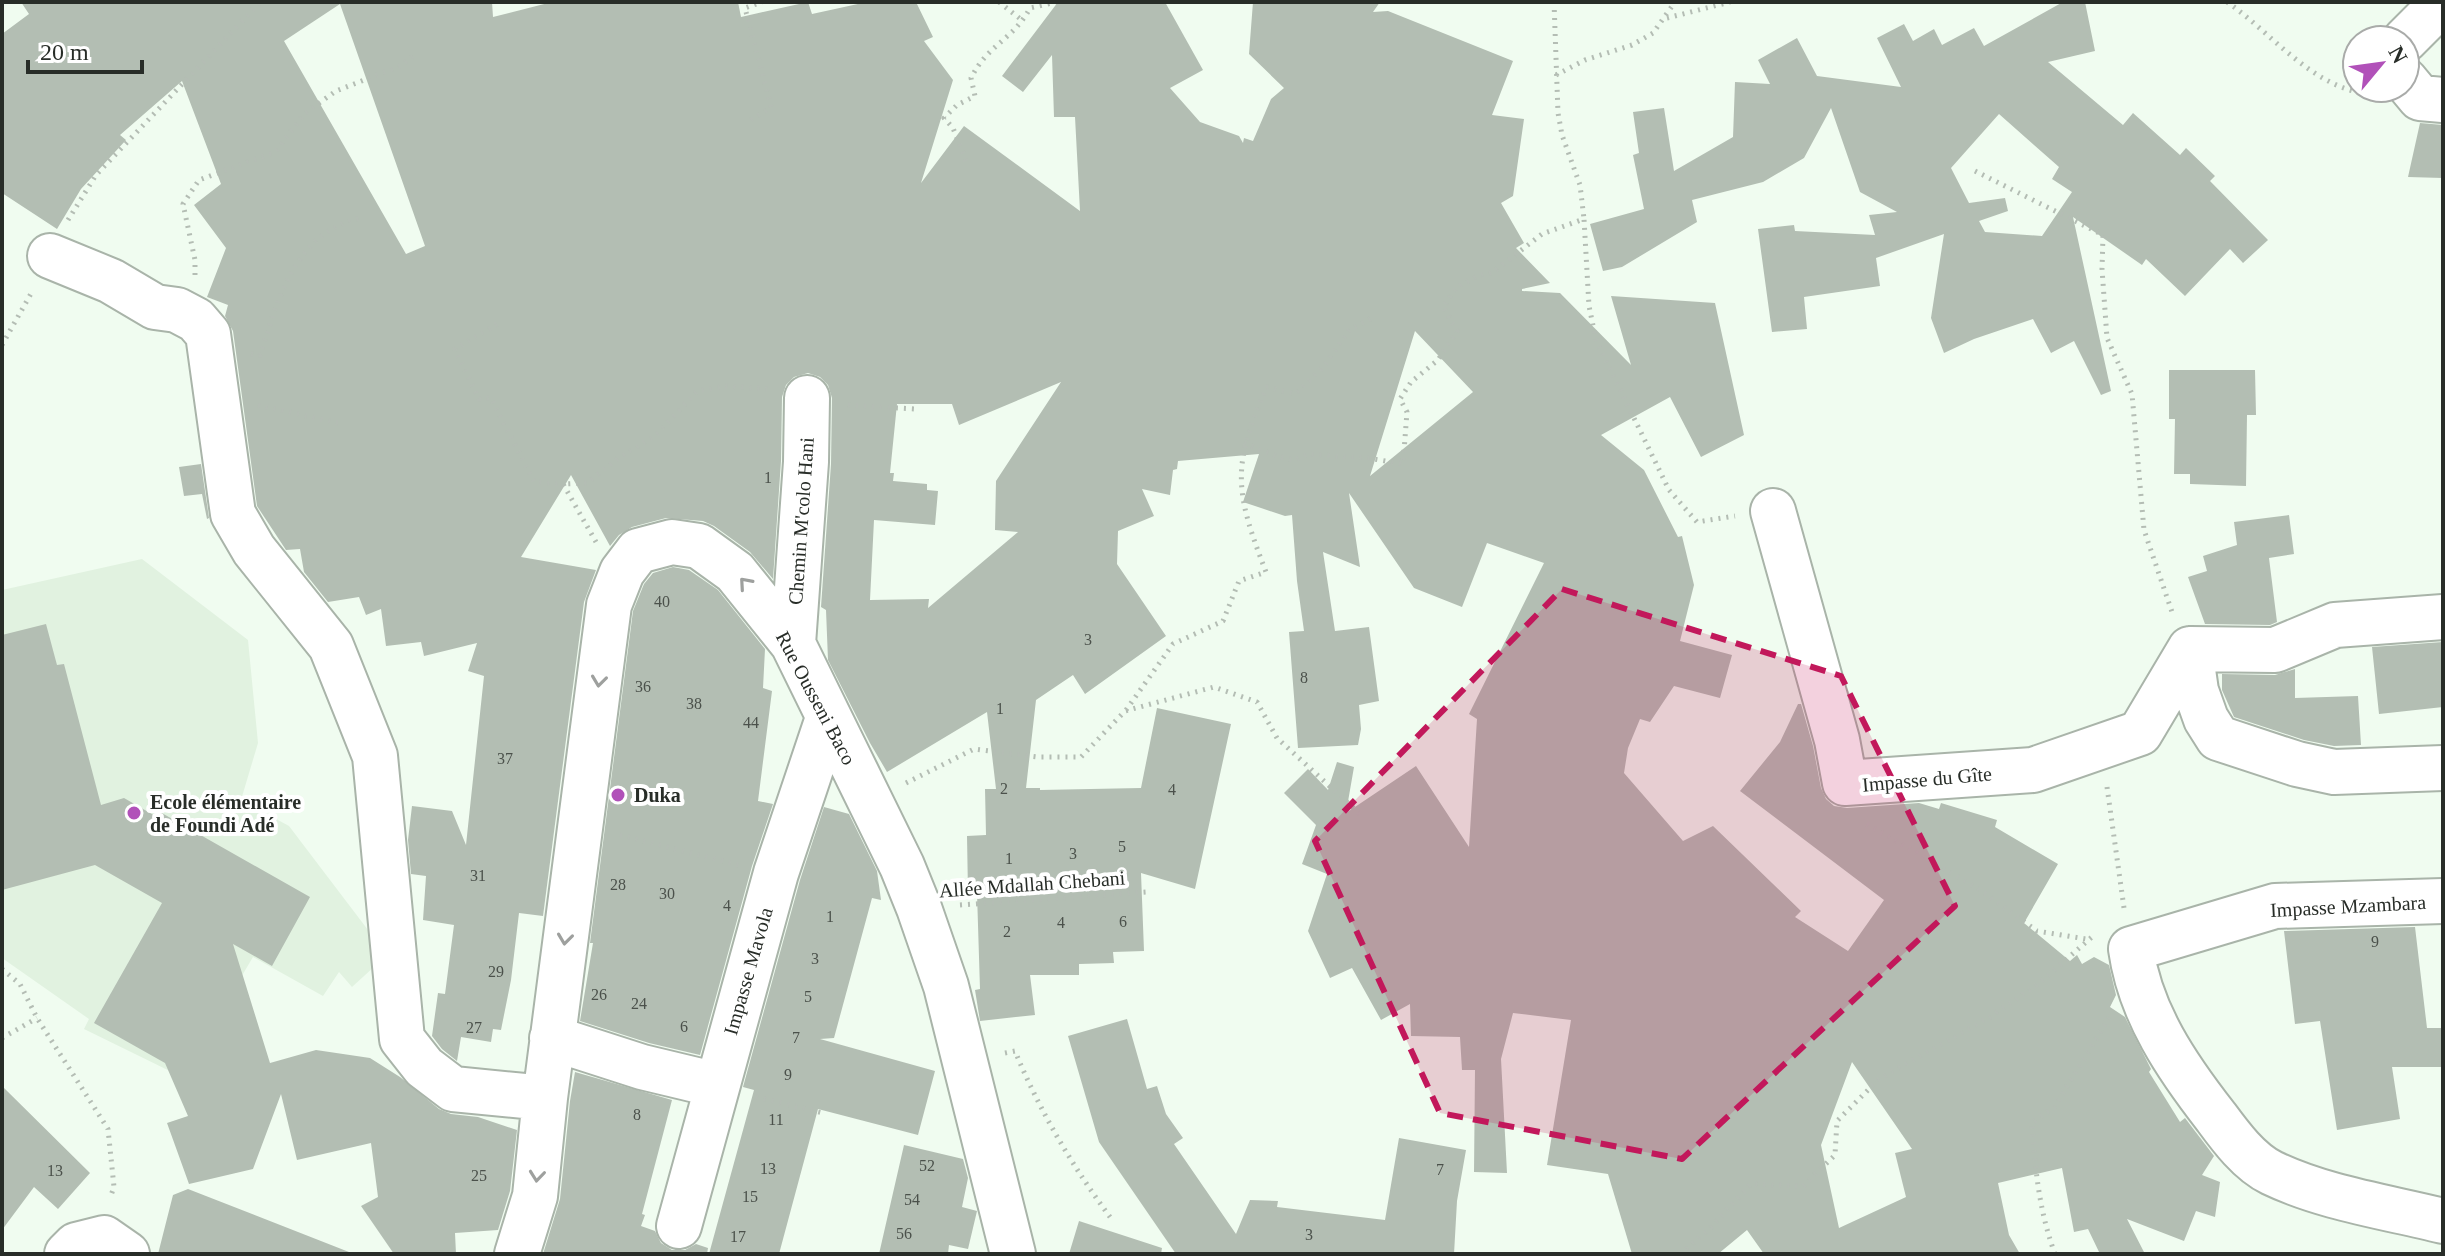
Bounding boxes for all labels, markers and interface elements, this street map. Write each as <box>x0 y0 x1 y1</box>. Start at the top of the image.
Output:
scale bar <box>28 24 142 74</box>
north arrow <box>2341 24 2421 104</box>
text: 20 m <box>40 39 89 65</box>
text: N <box>2383 42 2413 68</box>
street label: Chemin M'colo Hani <box>784 436 818 606</box>
house number: 1 <box>764 469 772 486</box>
one-way arrow <box>740 577 755 592</box>
house number: 40 <box>654 593 670 610</box>
street label: Rue Ousseni Baco <box>772 628 860 768</box>
house number: 3 <box>1084 631 1092 648</box>
house number: 8 <box>1300 669 1308 686</box>
one-way arrow <box>591 674 608 688</box>
house number: 36 <box>635 678 651 695</box>
house number: 38 <box>686 695 702 712</box>
house number: 1 <box>996 700 1004 717</box>
house number: 44 <box>743 714 759 731</box>
house number: 37 <box>497 750 513 767</box>
street label: Impasse du Gîte <box>1861 762 1993 797</box>
house number: 2 <box>1000 780 1008 797</box>
house number: 4 <box>1168 781 1176 798</box>
place label: Duka <box>634 784 681 806</box>
marker: Duka <box>609 786 627 804</box>
place label: Ecole élémentaire de Foundi Adé <box>150 791 301 836</box>
marker: Ecole élémentaire de Foundi Adé <box>125 804 143 822</box>
house number: 5 <box>1118 838 1126 855</box>
house number: 3 <box>1069 845 1077 862</box>
house number: 1 <box>1005 850 1013 867</box>
street label: Allée Mdallah Chebani <box>938 866 1126 901</box>
house number: 31 <box>470 867 486 884</box>
house number: 28 <box>610 876 626 893</box>
house number: 30 <box>659 885 675 902</box>
street label: Impasse Mzambara <box>2270 891 2427 922</box>
house number: 4 <box>723 897 731 914</box>
street label: Impasse Mavola <box>719 905 778 1038</box>
house number: 1 <box>826 908 834 925</box>
house number: 6 <box>1119 913 1127 930</box>
house number: 4 <box>1057 914 1065 931</box>
house number: 2 <box>1003 923 1011 940</box>
one-way arrow <box>557 933 574 946</box>
house number: 9 <box>2371 933 2379 950</box>
house number: 3 <box>811 950 819 967</box>
house number: 29 <box>488 963 504 980</box>
house number: 26 <box>591 986 607 1003</box>
house number: 5 <box>804 988 812 1005</box>
house number: 24 <box>631 995 647 1012</box>
house number: 6 <box>680 1018 688 1035</box>
house number: 27 <box>466 1019 482 1036</box>
house number: 7 <box>792 1029 800 1046</box>
house number: 9 <box>784 1066 792 1083</box>
house number: 8 <box>633 1106 641 1123</box>
house number: 11 <box>768 1111 784 1128</box>
house number: 52 <box>919 1157 935 1174</box>
house number: 13 <box>760 1160 776 1177</box>
house number: 7 <box>1436 1161 1444 1178</box>
house number: 13 <box>47 1162 63 1179</box>
house number: 25 <box>471 1167 487 1184</box>
one-way arrow <box>529 1169 546 1182</box>
house number: 15 <box>742 1188 758 1205</box>
house number: 54 <box>904 1191 920 1208</box>
house number: 56 <box>896 1225 912 1242</box>
house number: 3 <box>1305 1226 1313 1243</box>
house number: 17 <box>730 1228 746 1245</box>

